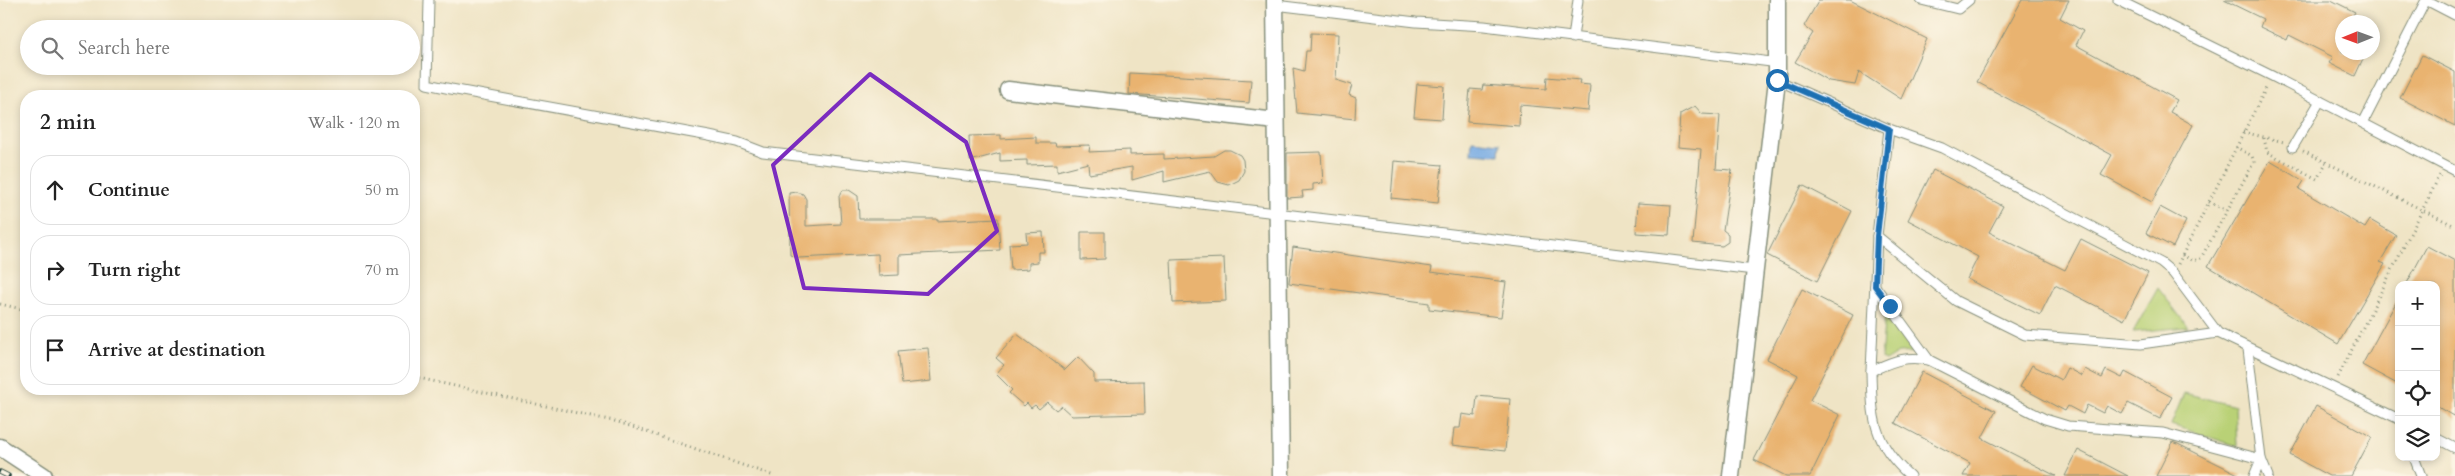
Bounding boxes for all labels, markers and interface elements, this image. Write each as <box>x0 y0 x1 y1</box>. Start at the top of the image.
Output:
north arrow <box>2335 15 2380 60</box>
search box <box>20 20 420 75</box>
icon: search <box>38 34 66 62</box>
text: Search here <box>78 35 170 61</box>
route start <box>1766 69 1789 92</box>
text: 2 min <box>40 108 96 137</box>
text: Walk · 120 m <box>308 112 400 134</box>
icon: ahead <box>41 176 69 204</box>
text: Continue <box>88 177 170 203</box>
text: 50 m <box>365 179 399 201</box>
icon: right <box>41 256 69 284</box>
text: Turn right <box>88 257 180 283</box>
text: 70 m <box>365 259 399 281</box>
map controls <box>2395 281 2440 461</box>
button: + <box>2395 281 2440 326</box>
route end <box>1879 295 1902 318</box>
button: − <box>2395 326 2440 371</box>
icon: arrive <box>41 336 69 364</box>
text: Arrive at destination <box>88 337 265 363</box>
button: locate <box>2395 371 2440 416</box>
button: layers <box>2395 416 2440 461</box>

